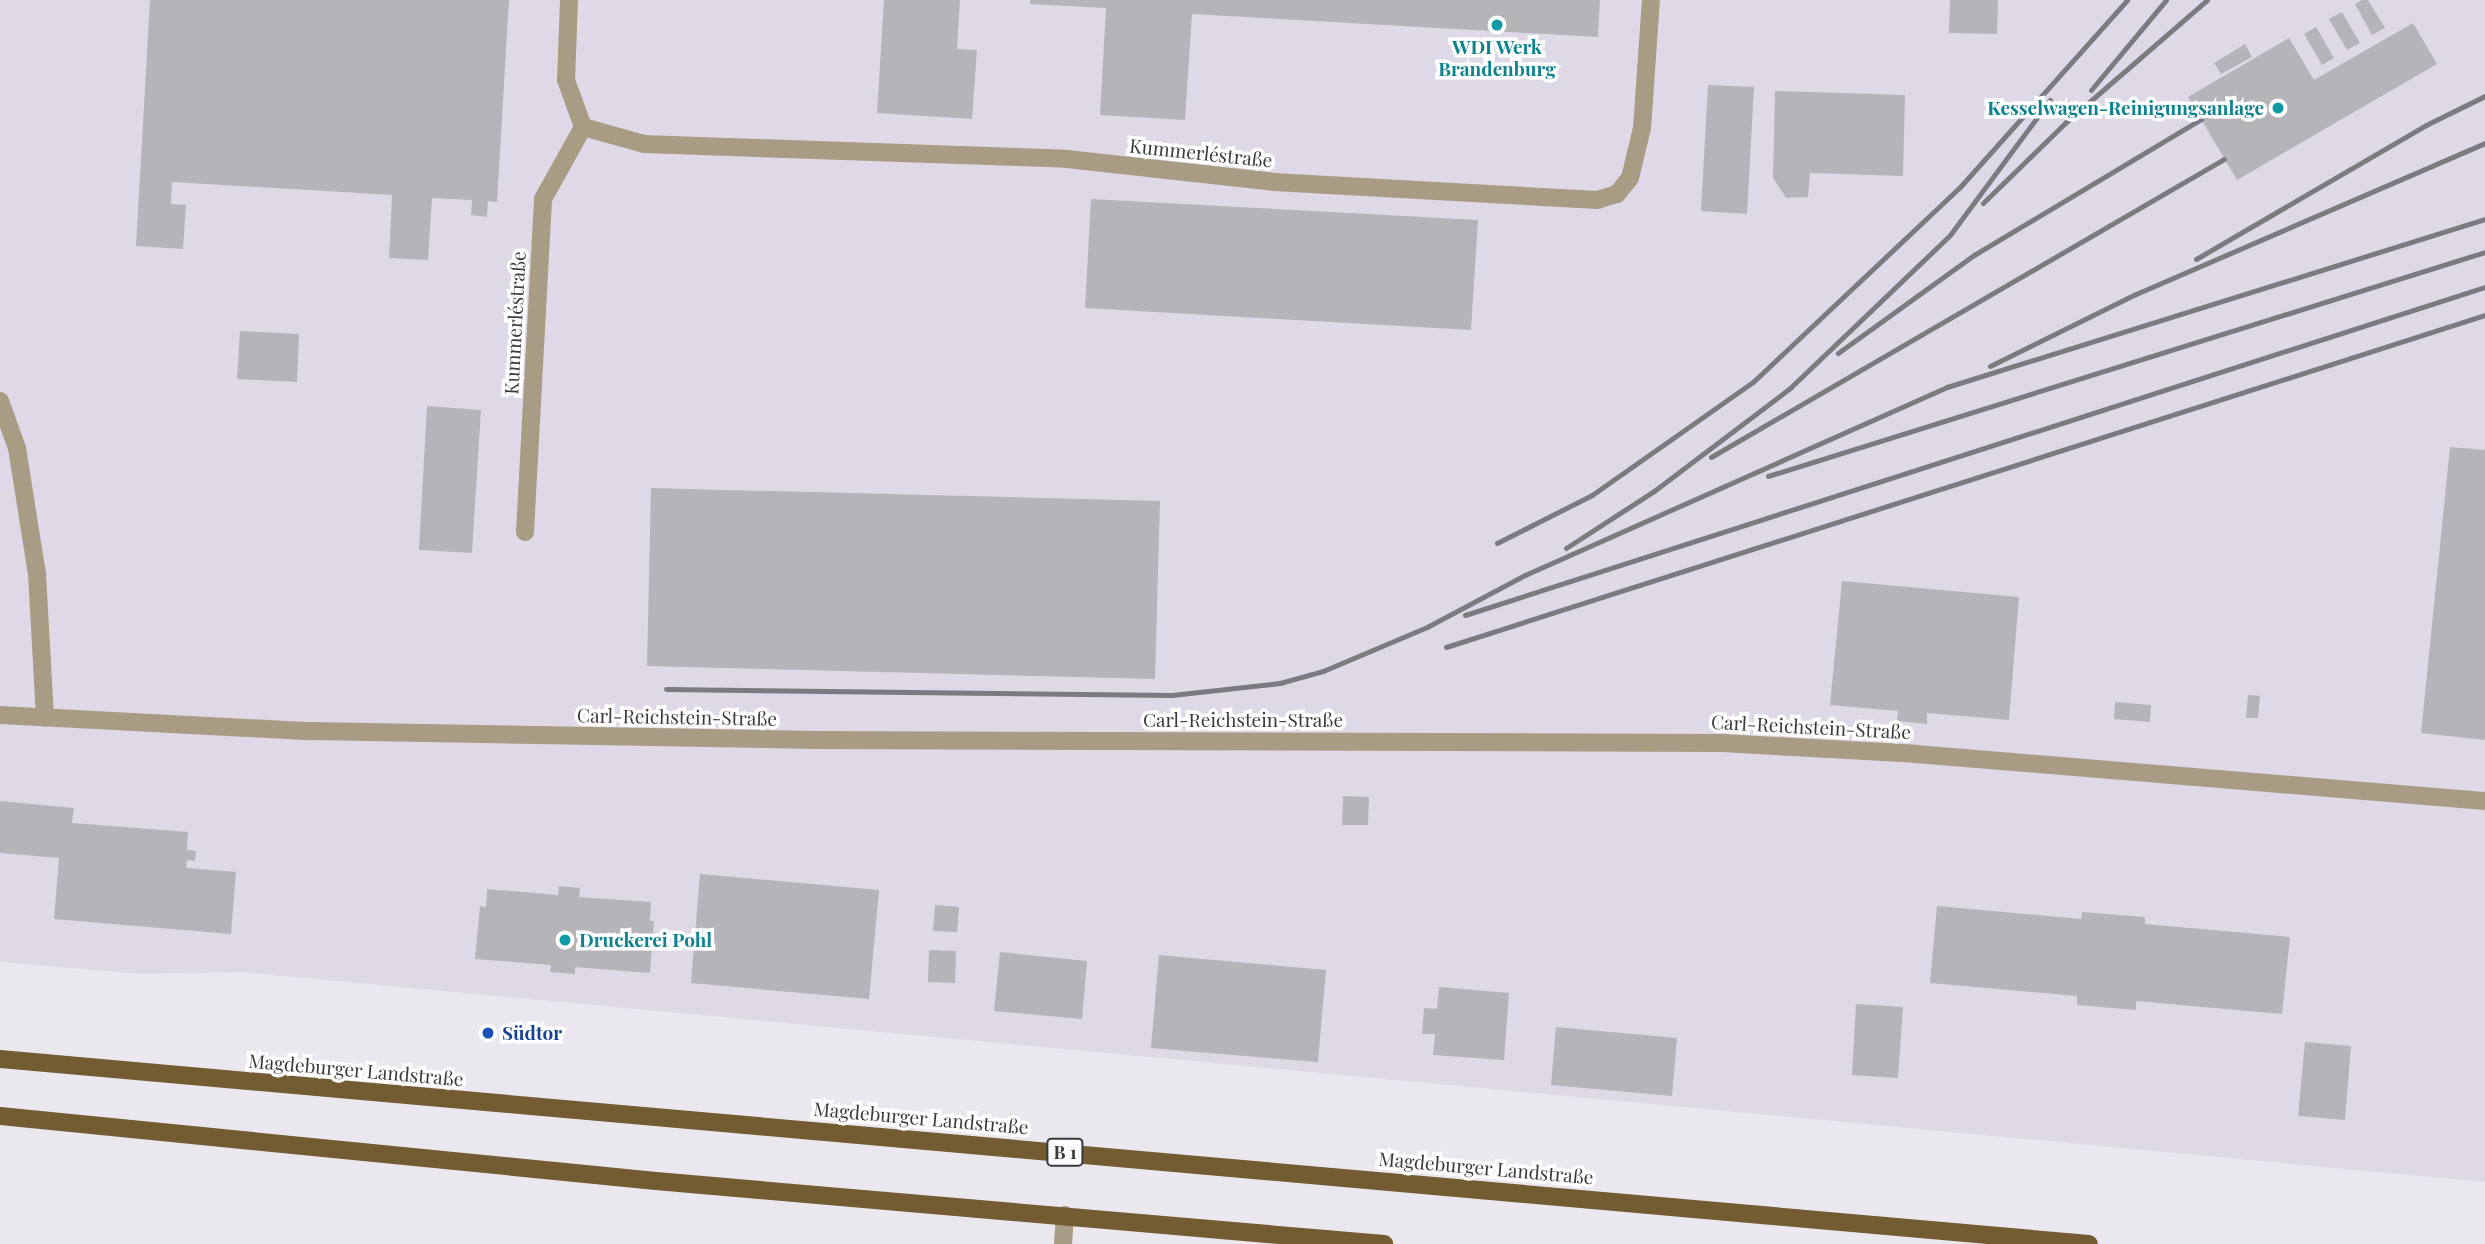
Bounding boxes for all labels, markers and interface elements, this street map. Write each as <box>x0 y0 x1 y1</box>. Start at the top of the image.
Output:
marker: WDI Werk Brandenburg <box>1489 17 1505 33</box>
place label: WDI Werk Brandenburg <box>1438 36 1556 80</box>
place label: Kesselwagen-Reinigungsanlage <box>1987 97 2264 119</box>
marker: Kesselwagen-Reinigungsanlage <box>2270 100 2286 116</box>
street label: Kummerléstraße <box>1128 134 1274 172</box>
street label: Kummerléstraße <box>500 251 530 395</box>
street label: Carl-Reichstein-Straße <box>577 704 777 730</box>
street label: Carl-Reichstein-Straße <box>1143 709 1343 731</box>
street label: Carl-Reichstein-Straße <box>1711 710 1911 744</box>
place label: Druckerei Pohl <box>579 929 712 951</box>
marker: Druckerei Pohl <box>557 932 573 948</box>
place label: Südtor <box>502 1022 562 1044</box>
marker: Südtor <box>480 1025 496 1041</box>
street label: Magdeburger Landstraße <box>247 1049 465 1091</box>
street label: Magdeburger Landstraße <box>812 1097 1030 1139</box>
road number: B 1 <box>1046 1138 1084 1167</box>
street label: Magdeburger Landstraße <box>1377 1147 1595 1189</box>

